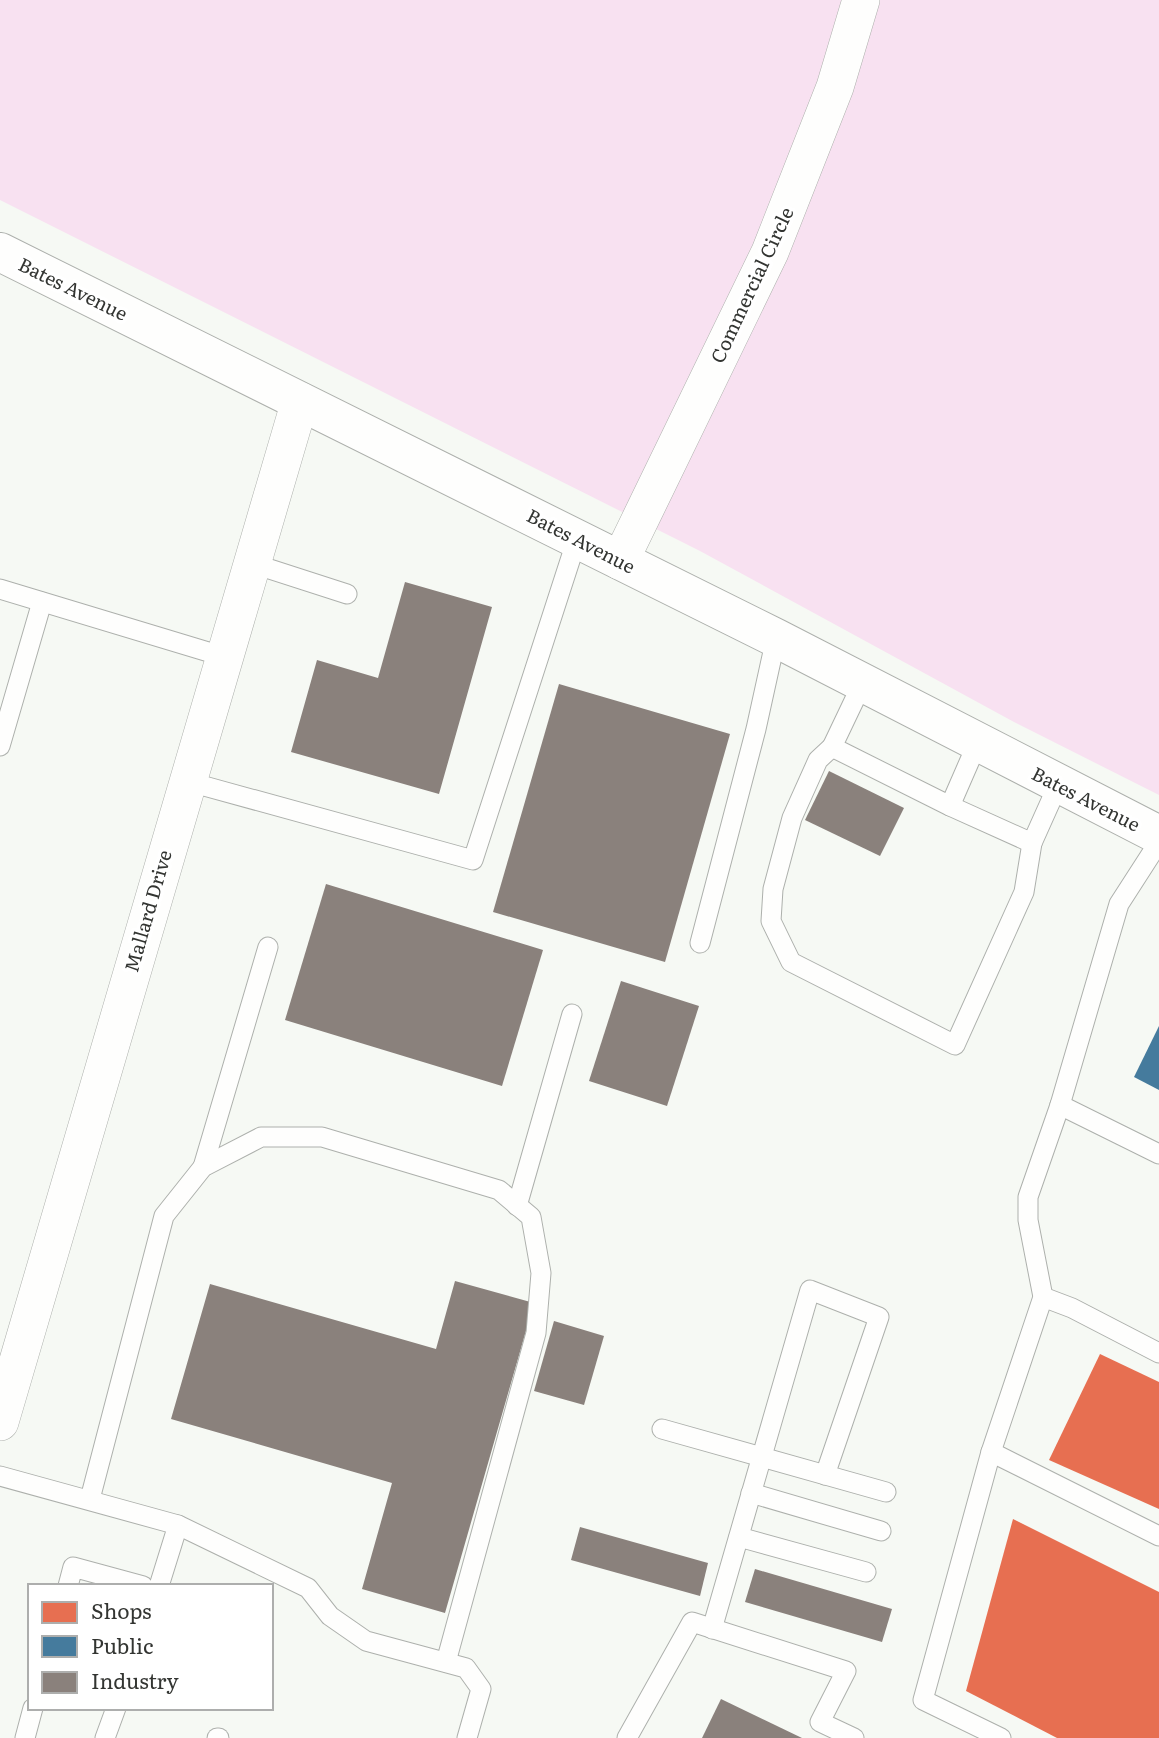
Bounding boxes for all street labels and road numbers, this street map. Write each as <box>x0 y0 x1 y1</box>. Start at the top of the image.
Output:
street label: Commercial Circle <box>703 202 800 367</box>
street label: Bates Avenue <box>14 250 133 327</box>
street label: Bates Avenue <box>522 501 641 580</box>
street label: Bates Avenue <box>1027 759 1146 838</box>
street label: Mallard Drive <box>116 846 178 975</box>

